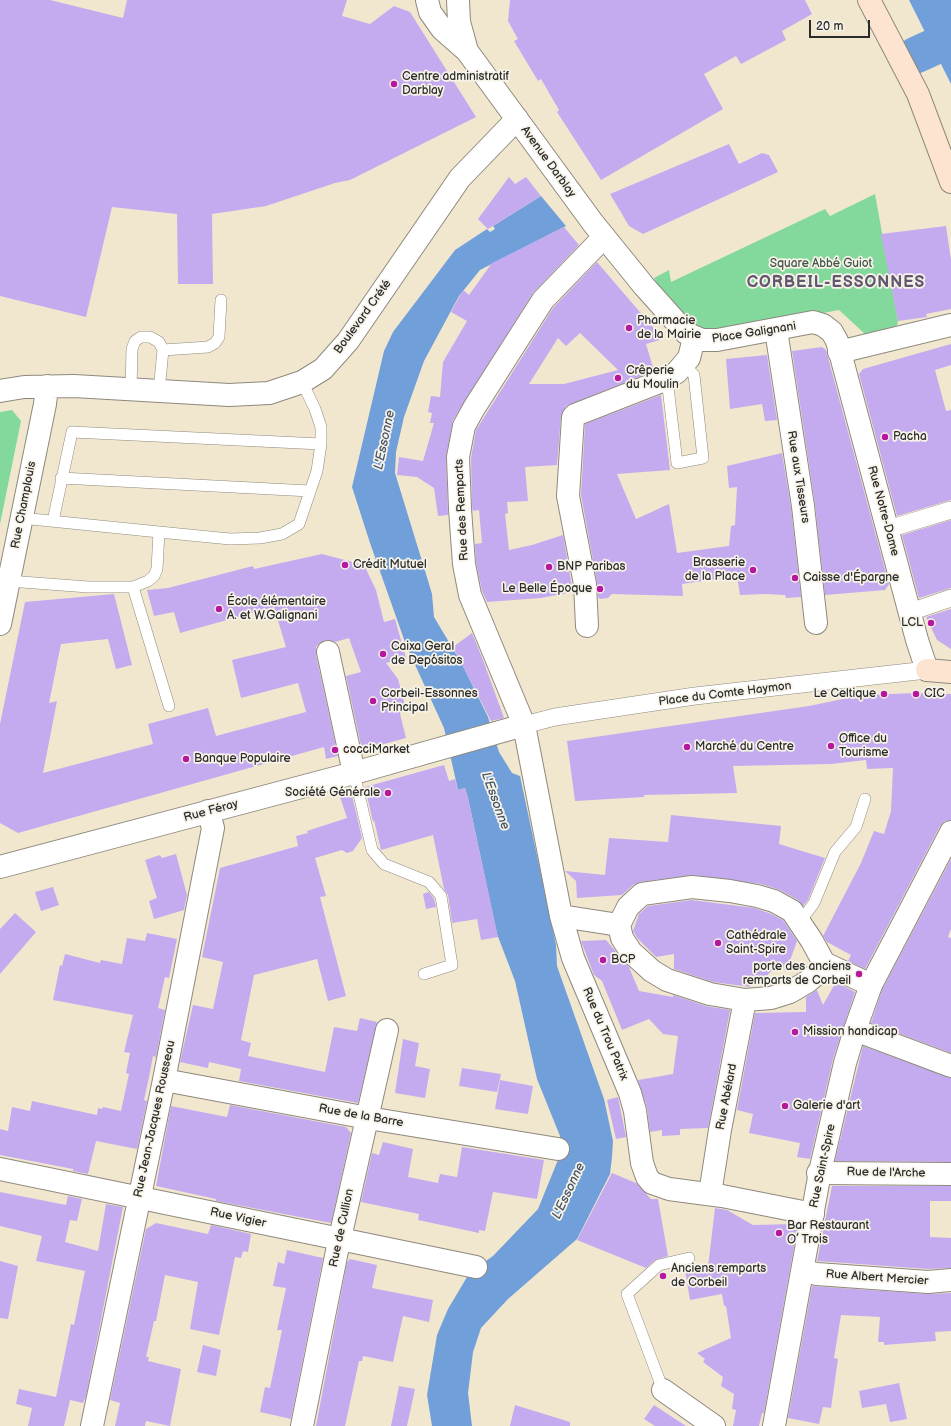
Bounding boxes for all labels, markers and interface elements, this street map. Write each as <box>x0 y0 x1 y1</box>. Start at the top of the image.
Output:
scale bar <box>811 12 872 38</box>
text: 20 m <box>816 19 843 34</box>
place label: Centre administratif Darblay <box>402 70 509 98</box>
marker: Centre administratif Darblay <box>389 79 399 89</box>
street label: Avenue Darblay <box>517 123 579 201</box>
park label: Square Abbé Guiot <box>770 257 872 271</box>
district label: CORBEIL-ESSONNES <box>747 273 925 293</box>
street label: Boulevard Crété <box>331 277 395 357</box>
place label: Pharmacie de la Mairie <box>637 314 701 342</box>
street label: Place Galignani <box>711 319 797 347</box>
marker: Pharmacie de la Mairie <box>624 323 634 333</box>
place label: Crêperie du Moulin <box>626 364 679 392</box>
marker: Crêperie du Moulin <box>613 373 623 383</box>
water label: L'Essonne <box>371 409 399 471</box>
street label: Rue aux Tisseurs <box>784 430 812 524</box>
place label: Pacha <box>893 430 927 444</box>
marker: Pacha <box>880 432 890 442</box>
street label: Rue des Remparts <box>452 459 472 561</box>
street label: Rue Champlouis <box>8 460 40 550</box>
street label: Rue Notre-Dame <box>864 464 902 558</box>
place label: Brasserie de la Place <box>685 556 745 584</box>
place label: Crédit Mutuel <box>353 558 427 572</box>
marker: Crédit Mutuel <box>340 560 350 570</box>
place label: BNP Paribas <box>557 560 626 574</box>
marker: BNP Paribas <box>544 562 554 572</box>
marker: Brasserie de la Place <box>748 565 758 575</box>
place label: Caisse d'Épargne <box>803 571 899 585</box>
marker: Caisse d'Épargne <box>790 573 800 583</box>
place label: Le Belle Époque <box>502 582 592 596</box>
marker: Le Belle Époque <box>595 584 605 594</box>
place label: École élémentaire A. et W.Galignani <box>227 595 326 623</box>
marker: École élémentaire A. et W.Galignani <box>214 604 224 614</box>
place label: LCL <box>901 616 923 630</box>
marker: LCL <box>926 618 936 628</box>
place label: Caixa Geral de Depósitos <box>391 640 463 668</box>
marker: Caixa Geral de Depósitos <box>378 649 388 659</box>
street label: Place du Comte Haymon <box>658 679 792 709</box>
place label: Corbeil-Essonnes Principal <box>381 687 478 715</box>
place label: Le Celtique <box>813 687 876 701</box>
place label: CIC <box>924 687 945 701</box>
marker: Le Celtique <box>879 689 889 699</box>
marker: CIC <box>911 689 921 699</box>
marker: Corbeil-Essonnes Principal <box>368 696 378 706</box>
place label: Office du Tourisme <box>839 732 888 760</box>
place label: Marché du Centre <box>695 740 794 754</box>
marker: Office du Tourisme <box>826 741 836 751</box>
marker: Marché du Centre <box>682 742 692 752</box>
place label: cocciMarket <box>343 743 410 757</box>
marker: cocciMarket <box>330 745 340 755</box>
place label: Banque Populaire <box>194 752 291 766</box>
marker: Banque Populaire <box>181 754 191 764</box>
water label: L'Essonne <box>477 770 513 832</box>
place label: Société Générale <box>285 786 380 800</box>
marker: Société Générale <box>383 788 393 798</box>
street label: Rue Féray <box>182 797 240 825</box>
place label: Cathédrale Saint-Spire <box>726 929 786 957</box>
marker: Cathédrale Saint-Spire <box>713 938 723 948</box>
place label: BCP <box>611 953 635 967</box>
marker: BCP <box>598 955 608 965</box>
place label: porte des anciens remparts de Corbeil <box>743 960 851 988</box>
marker: porte des anciens remparts de Corbeil <box>854 969 864 979</box>
street label: Rue du Trou Patrix <box>579 985 631 1083</box>
place label: Mission handicap <box>803 1025 898 1039</box>
marker: Mission handicap <box>790 1027 800 1037</box>
street label: Rue Jean-Jacques Rousseau <box>131 1039 179 1199</box>
street label: Rue Abélard <box>714 1063 740 1131</box>
place label: Galerie d'art <box>793 1099 860 1113</box>
street label: Rue de la Barre <box>317 1101 405 1131</box>
marker: Galerie d'art <box>780 1101 790 1111</box>
street label: Rue Saint-Spire <box>807 1123 839 1209</box>
water label: L'Essonne <box>549 1160 589 1222</box>
street label: Rue de l'Arche <box>846 1165 926 1181</box>
street label: Rue de Cullion <box>327 1187 357 1269</box>
street label: Rue Vigier <box>209 1205 267 1231</box>
place label: Bar Restaurant O’ Trois <box>787 1219 869 1247</box>
marker: Bar Restaurant O’ Trois <box>774 1228 784 1238</box>
place label: Anciens remparts de Corbeil <box>671 1262 766 1290</box>
street label: Rue Albert Mercier <box>825 1267 929 1289</box>
marker: Anciens remparts de Corbeil <box>658 1271 668 1281</box>

